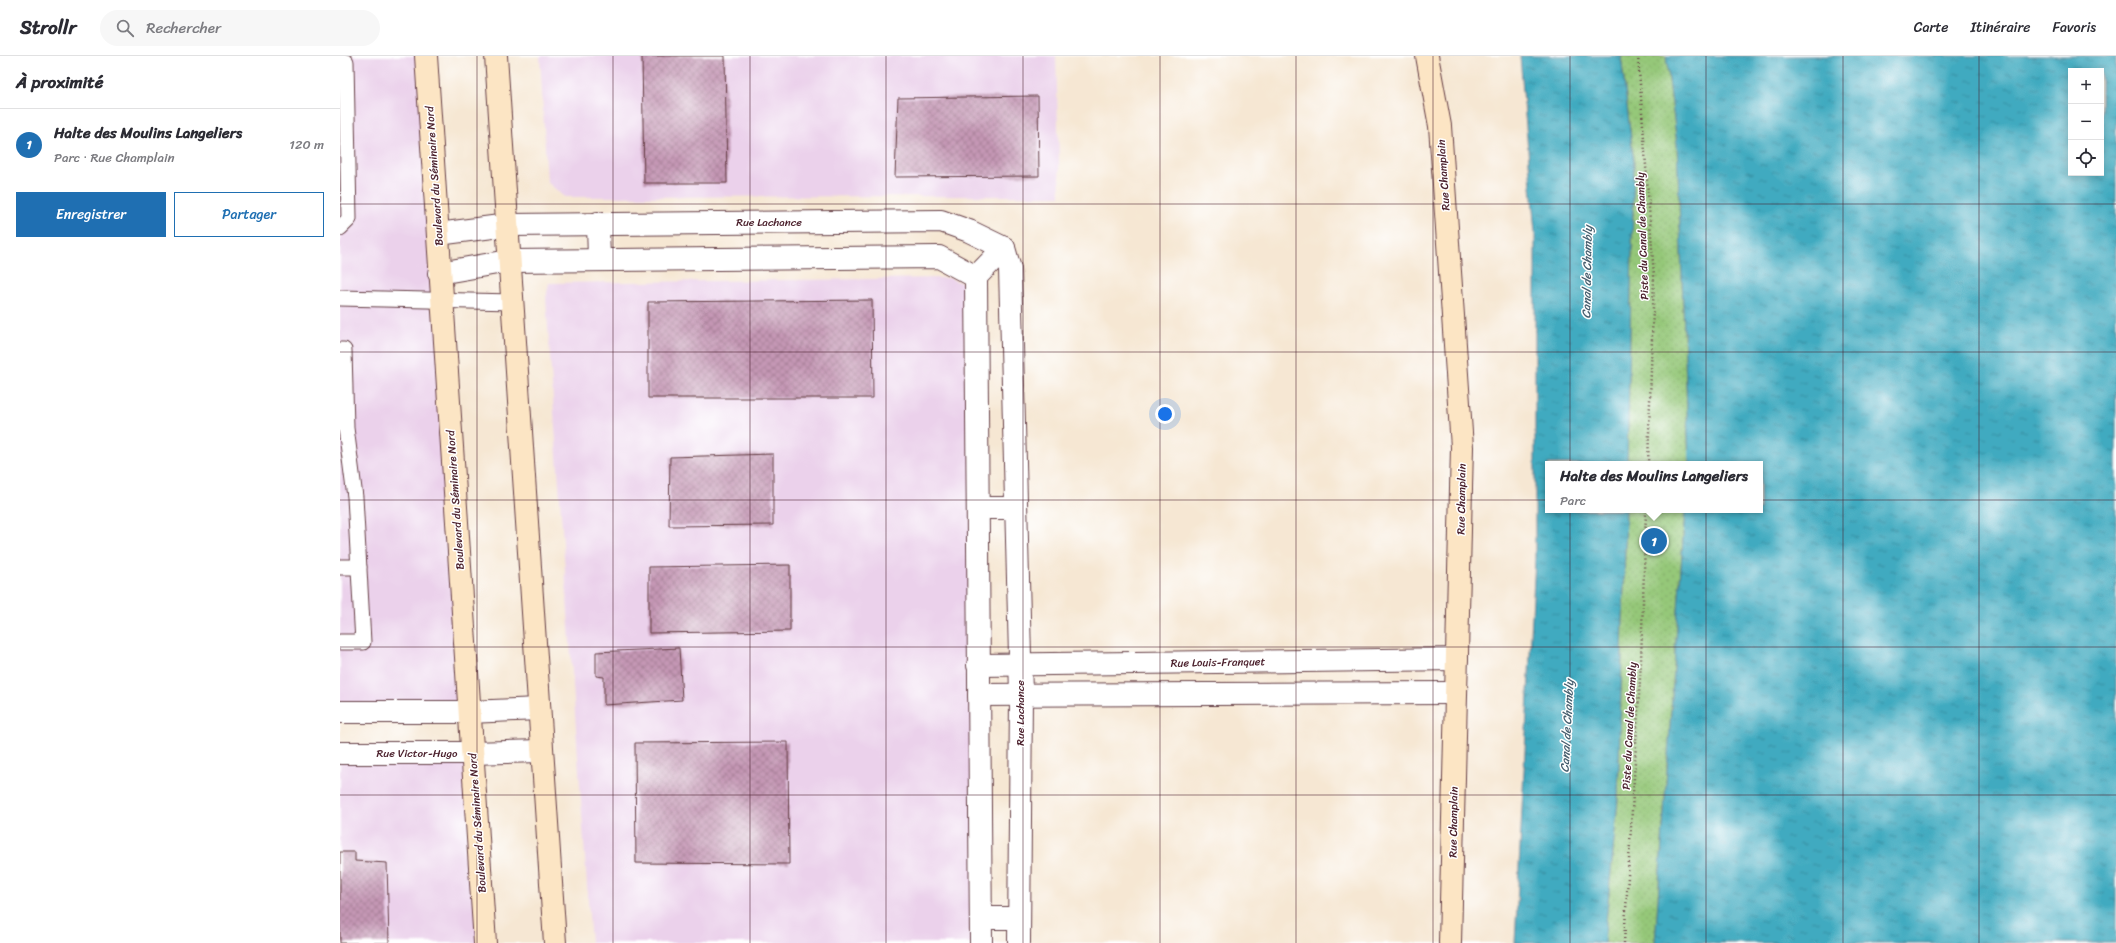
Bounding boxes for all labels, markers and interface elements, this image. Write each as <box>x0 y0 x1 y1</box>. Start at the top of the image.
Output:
search box <box>100 10 380 46</box>
text: Strollr <box>20 11 76 44</box>
text: Rechercher <box>146 15 221 41</box>
text: Carte <box>1914 15 1949 40</box>
text: Itinéraire <box>1971 15 2030 40</box>
text: Favoris <box>2052 15 2096 40</box>
icon: search <box>114 17 136 39</box>
text: À proximité <box>16 67 103 97</box>
map controls <box>2068 68 2104 176</box>
button: + <box>2068 68 2104 104</box>
street label: Boulevard du Séminaire Nord <box>420 104 449 246</box>
button: − <box>2068 104 2104 140</box>
text: Halte des Moulins Langeliers <box>54 120 242 146</box>
text: 1 <box>26 133 32 156</box>
text: 120 m <box>289 133 324 156</box>
street label: Rue Champlain <box>1432 139 1455 211</box>
button: locate <box>2068 140 2104 176</box>
text: Parc · Rue Champlain <box>54 146 175 169</box>
street label: Piste du Canal de Chambly <box>1631 172 1654 300</box>
button: Enregistrer <box>16 192 166 237</box>
button: Partager <box>174 192 324 237</box>
street label: Rue Lachance <box>736 213 802 232</box>
water label: Canal de Chambly <box>1575 224 1599 319</box>
your location <box>1155 404 1175 424</box>
street label: Boulevard du Séminaire Nord <box>441 428 470 570</box>
popup <box>1545 461 1763 513</box>
street label: Rue Champlain <box>1451 463 1472 535</box>
text: Halte des Moulins Langeliers <box>1560 463 1748 489</box>
text: Parc <box>1560 489 1586 512</box>
pin: 1 <box>1641 526 1667 556</box>
street label: Rue Louis-Franquet <box>1171 652 1266 673</box>
street label: Piste du Canal de Chambly <box>1617 661 1642 790</box>
water label: Canal de Chambly <box>1554 677 1581 773</box>
street label: Rue Lachance <box>1011 680 1030 746</box>
street label: Rue Victor-Hugo <box>377 744 458 763</box>
street label: Boulevard du Séminaire Nord <box>463 751 492 893</box>
street label: Rue Champlain <box>1443 786 1464 858</box>

